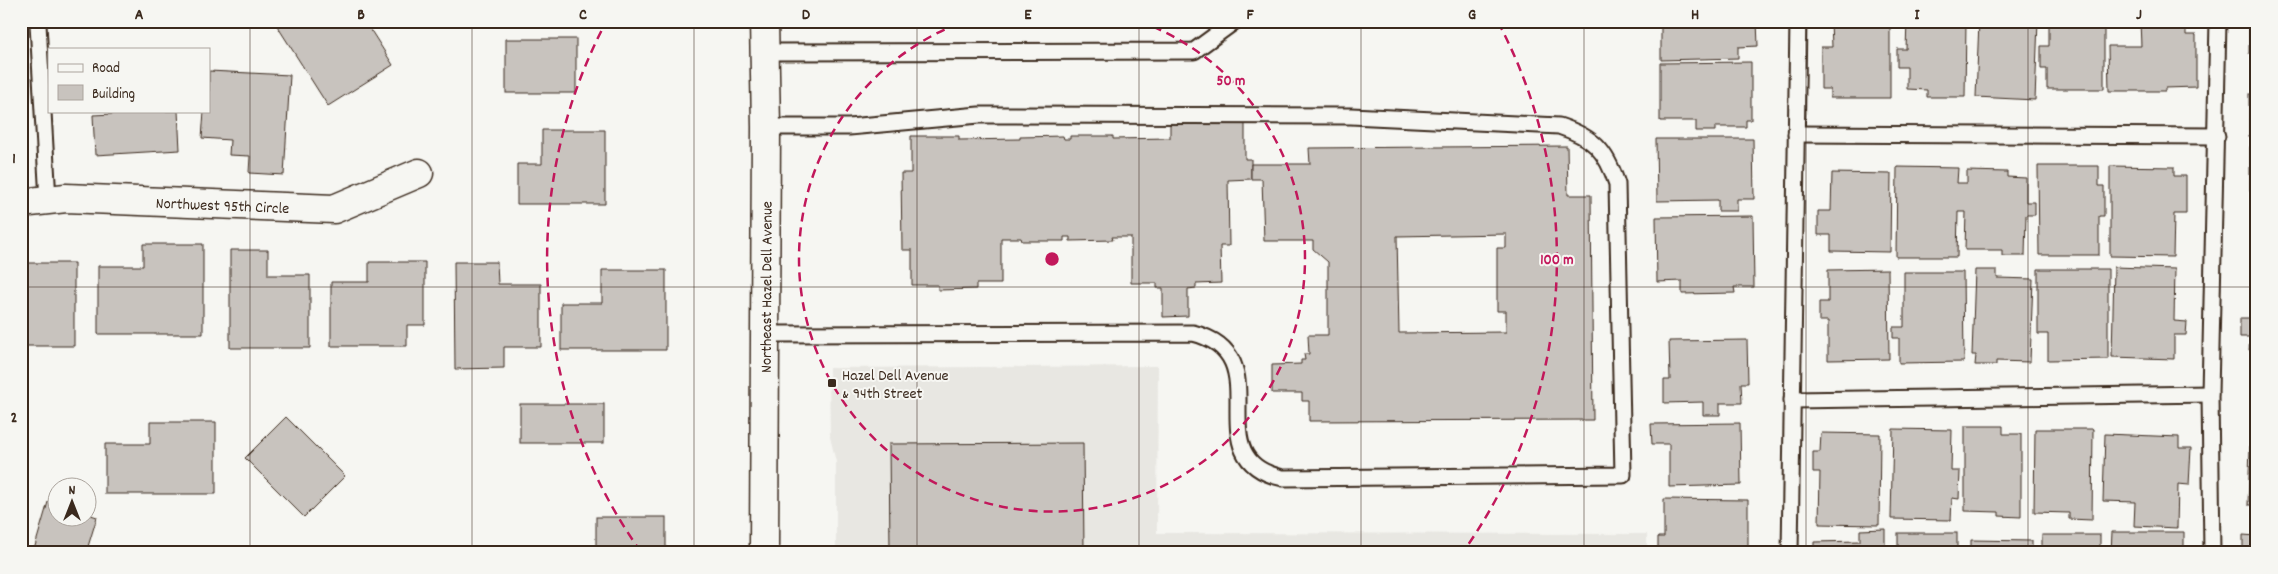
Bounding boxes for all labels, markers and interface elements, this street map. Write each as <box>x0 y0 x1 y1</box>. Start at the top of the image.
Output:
text: A <box>135 4 144 27</box>
text: B <box>357 4 365 27</box>
text: C <box>579 4 587 27</box>
text: D <box>802 4 811 27</box>
text: E <box>1024 4 1032 27</box>
text: F <box>1246 4 1254 27</box>
text: G <box>1468 4 1476 27</box>
text: H <box>1691 4 1699 27</box>
text: I <box>1915 4 1921 27</box>
text: J <box>2136 4 2142 27</box>
legend <box>48 48 210 112</box>
text: Road <box>92 58 120 80</box>
text: 50 m <box>1217 71 1245 93</box>
text: Building <box>92 84 135 106</box>
text: 1 <box>12 148 16 171</box>
street label: Northwest 95th Circle <box>155 193 290 221</box>
street label: Northeast Hazel Dell Avenue <box>756 201 780 373</box>
centre of rings <box>1043 250 1061 268</box>
text: 100 m <box>1540 250 1574 272</box>
place label: Hazel Dell Avenue & 94th Street <box>842 365 949 406</box>
marker: Hazel Dell Avenue & 94th Street <box>826 377 838 389</box>
text: 2 <box>11 407 18 430</box>
north arrow <box>48 476 98 526</box>
text: N <box>69 481 76 501</box>

